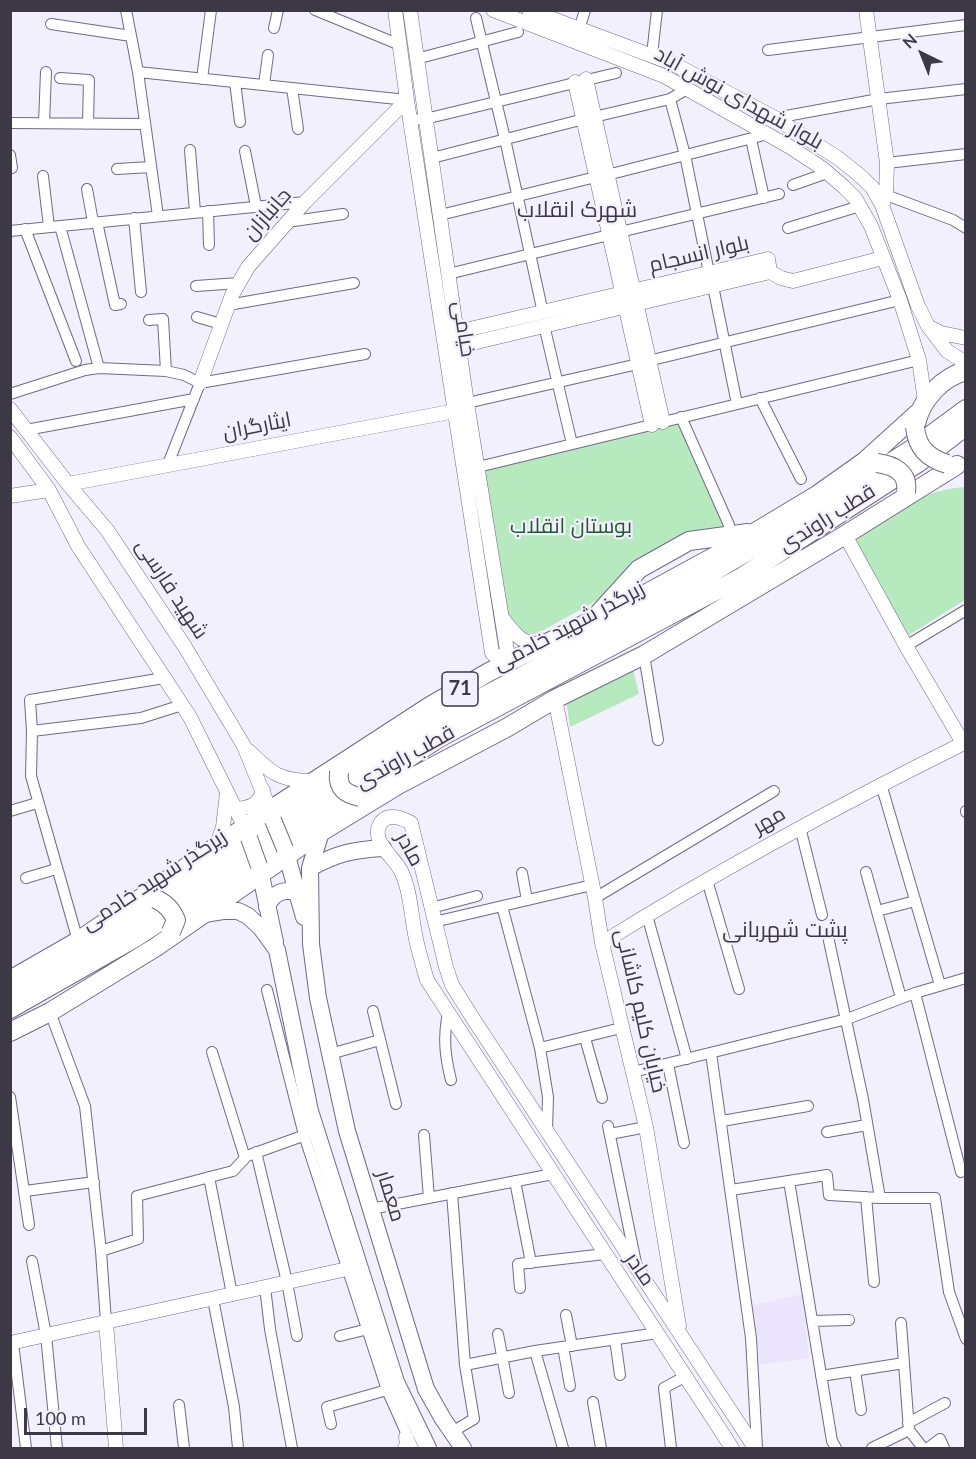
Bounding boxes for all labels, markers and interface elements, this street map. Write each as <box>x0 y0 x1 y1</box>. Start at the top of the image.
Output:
north arrow <box>892 24 952 84</box>
text: N <box>898 29 920 52</box>
street label: بلوار شهدای نوش آباد <box>650 41 828 155</box>
street label: جانبازان <box>237 183 297 245</box>
district label: شهرک انقلاب <box>517 197 637 223</box>
street label: بلوار انسجام <box>646 230 752 278</box>
street label: خیامی <box>447 299 481 359</box>
street label: ایثارگران <box>221 407 293 445</box>
street label: قطب راوندی <box>774 478 880 558</box>
park label: بوستان انقلاب <box>510 513 632 539</box>
street label: شهید فارسی <box>130 534 214 644</box>
street label: زیرگذر شهید خادمی <box>489 575 649 677</box>
road number: 71 <box>442 672 478 706</box>
street label: قطب راوندی <box>351 719 459 795</box>
street label: مهر <box>748 801 790 839</box>
street label: زیرگذر شهید خادمی <box>77 824 231 936</box>
street label: مادر <box>390 827 430 871</box>
district label: پشت شهربانی <box>722 917 848 943</box>
street label: خیابان کلیم کاشانی <box>610 927 672 1095</box>
street label: معمار <box>371 1167 411 1225</box>
street label: مادر <box>620 1247 660 1291</box>
scale bar <box>27 1396 150 1434</box>
text: 100 m <box>35 1407 86 1429</box>

